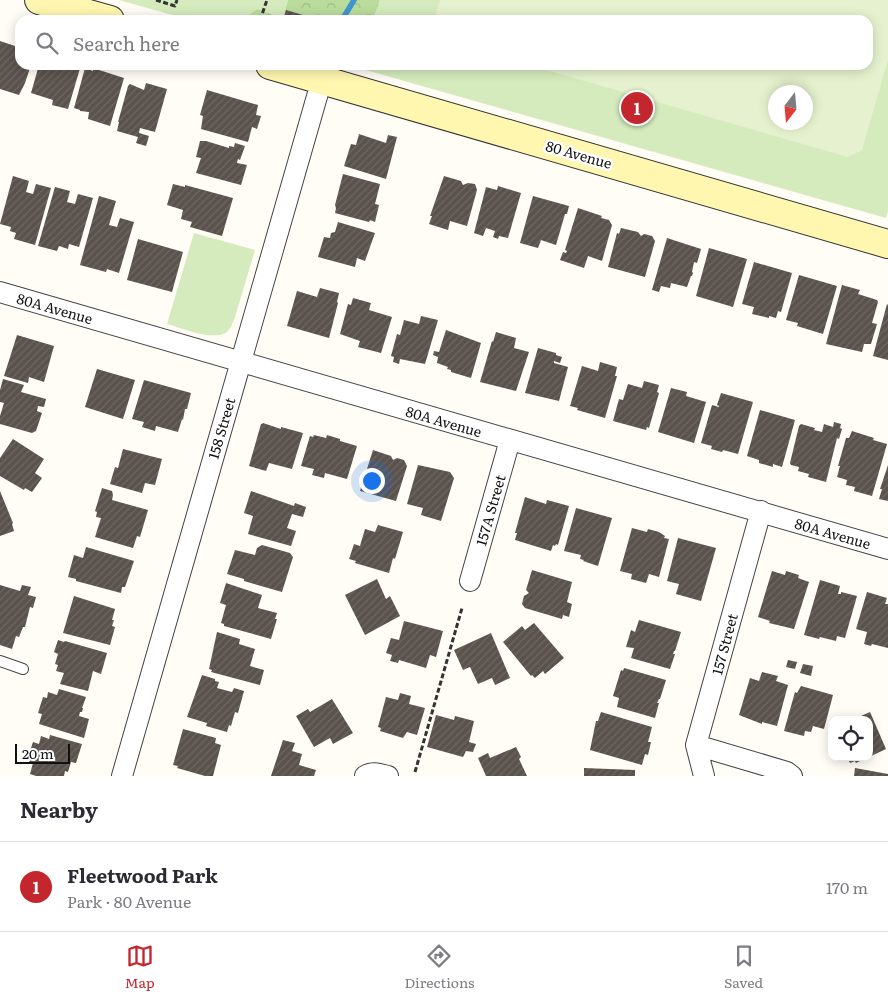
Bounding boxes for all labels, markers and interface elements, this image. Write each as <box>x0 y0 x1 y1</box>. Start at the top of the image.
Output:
search box <box>15 15 873 70</box>
icon: search <box>33 29 61 57</box>
text: Search here <box>73 29 180 57</box>
north arrow <box>768 85 813 130</box>
pin: 1 <box>621 89 653 127</box>
street label: 80 Avenue <box>544 135 614 173</box>
street label: 80A Avenue <box>15 288 95 328</box>
street label: 158 Street <box>203 394 239 461</box>
street label: 80A Avenue <box>404 401 484 441</box>
your location <box>359 468 385 494</box>
street label: 157A Street <box>470 472 510 548</box>
street label: 80A Avenue <box>793 513 873 553</box>
street label: 157 Street <box>706 611 742 677</box>
map controls <box>828 716 873 761</box>
button: locate <box>828 716 873 761</box>
scale bar <box>15 741 70 764</box>
text: 20 m <box>22 743 54 763</box>
text: Nearby <box>20 793 98 824</box>
text: Fleetwood Park <box>67 861 218 889</box>
text: 1 <box>33 875 39 899</box>
text: 170 m <box>826 875 868 899</box>
text: Park · 80 Avenue <box>67 889 191 913</box>
tab: Map <box>125 942 155 992</box>
tab: Directions <box>404 942 474 992</box>
tab: Saved <box>724 942 763 992</box>

